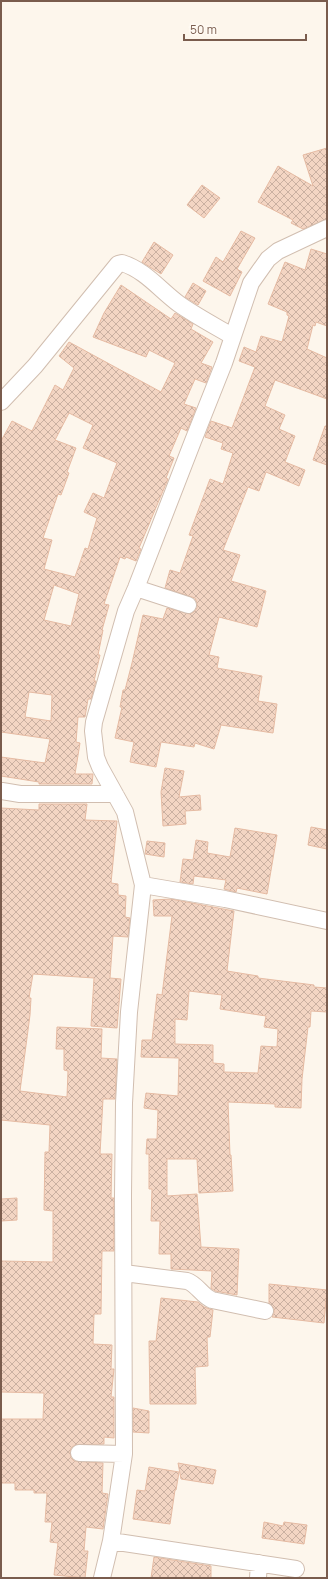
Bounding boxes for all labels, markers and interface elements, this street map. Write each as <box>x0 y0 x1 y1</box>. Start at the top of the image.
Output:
scale bar <box>184 16 306 42</box>
text: 50 m <box>190 21 217 38</box>

